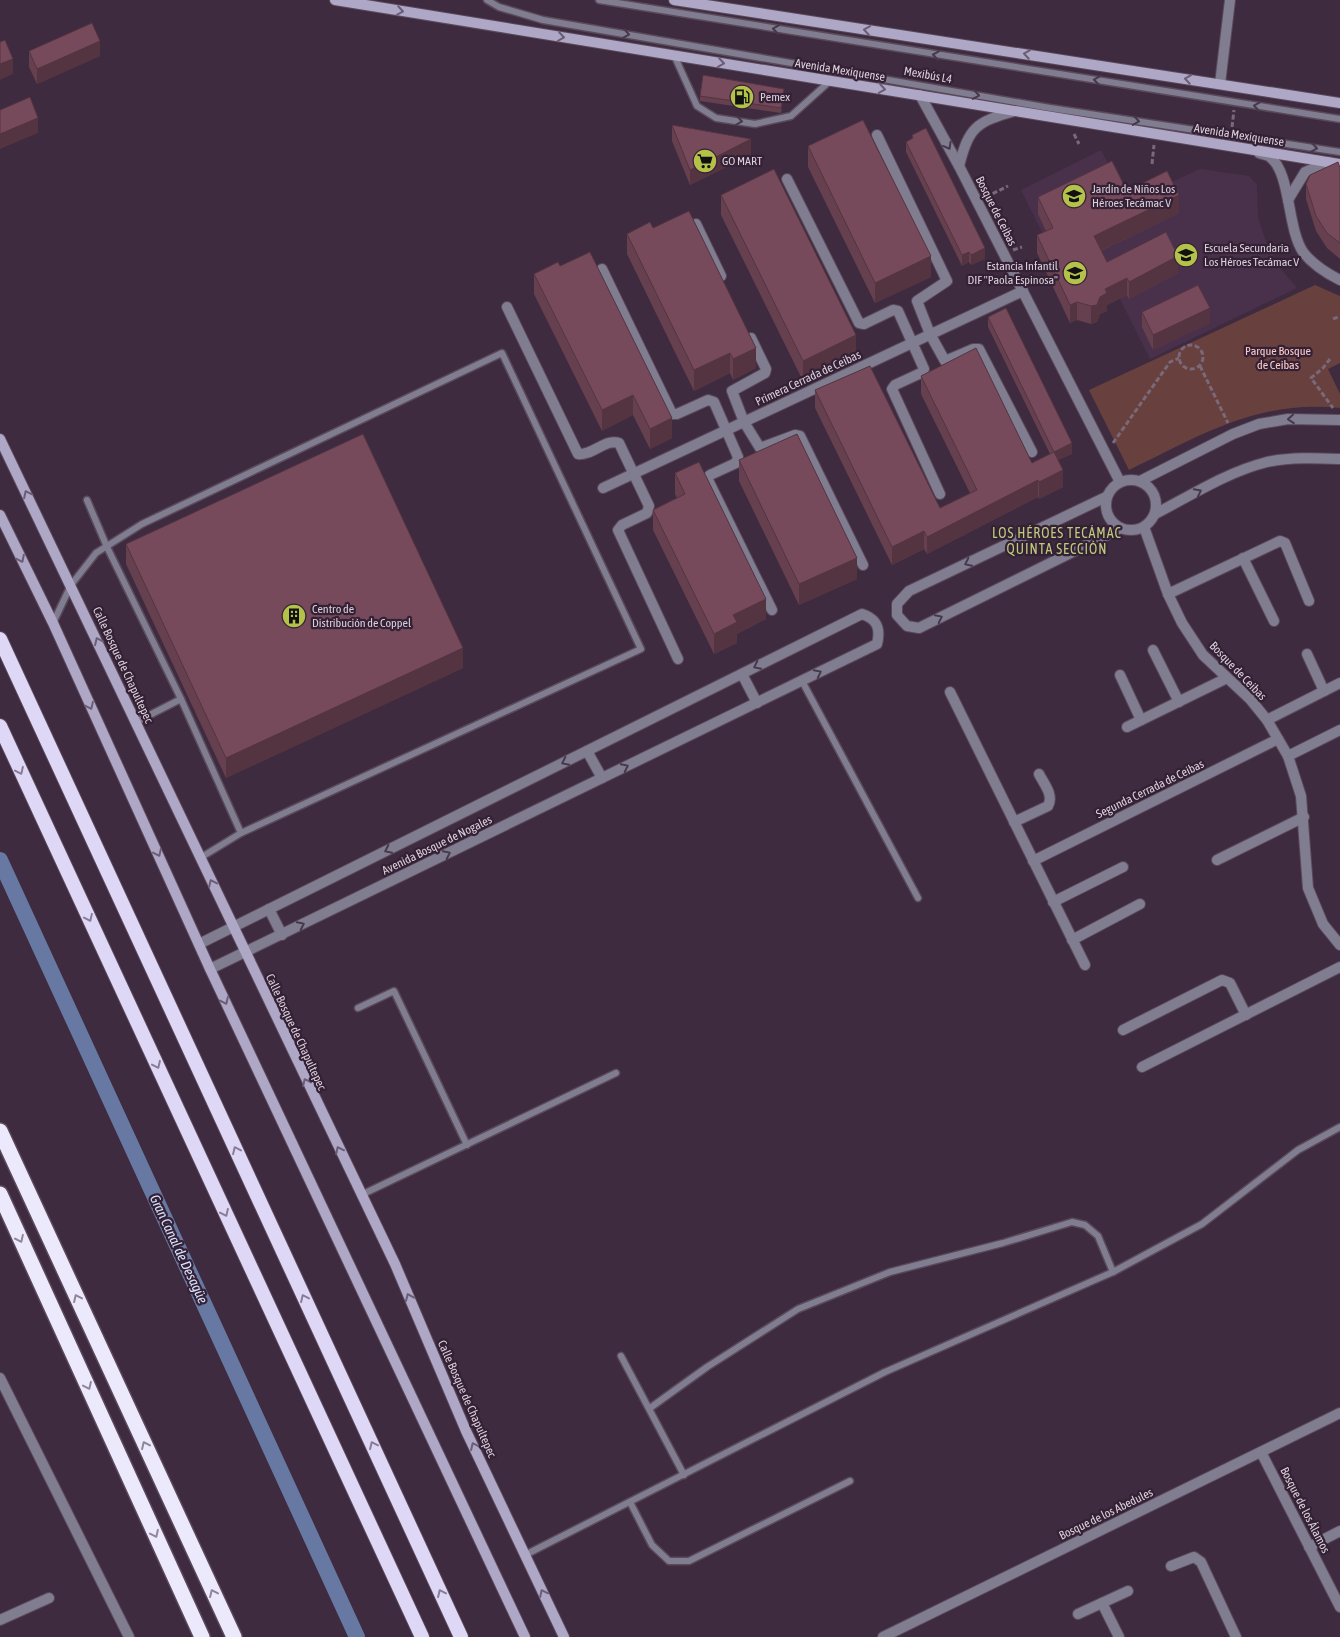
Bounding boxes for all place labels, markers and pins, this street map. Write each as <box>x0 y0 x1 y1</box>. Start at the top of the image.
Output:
fuel station icon: Pemex <box>729 84 755 110</box>
place label: Pemex <box>760 90 790 104</box>
supermarket icon: GO MART <box>692 148 718 174</box>
place label: GO MART <box>722 154 763 168</box>
place label: Jardín de Niños Los Héroes Tecámac V <box>1092 182 1175 210</box>
school or university icon: Jardín de Niños Los Héroes Tecámac V <box>1061 183 1087 209</box>
place label: Escuela Secundaria Los Héroes Tecámac V <box>1204 241 1299 269</box>
school or university icon: Escuela Secundaria Los Héroes Tecámac V <box>1173 242 1199 268</box>
place label: Estancia Infantil DIF "Paola Espinosa" <box>968 259 1059 287</box>
school or university icon: Estancia Infantil DIF "Paola Espinosa" <box>1062 260 1088 286</box>
place label: Centro de Distribución de Coppel <box>312 602 412 630</box>
building icon: Centro de Distribución de Coppel <box>281 603 307 629</box>

